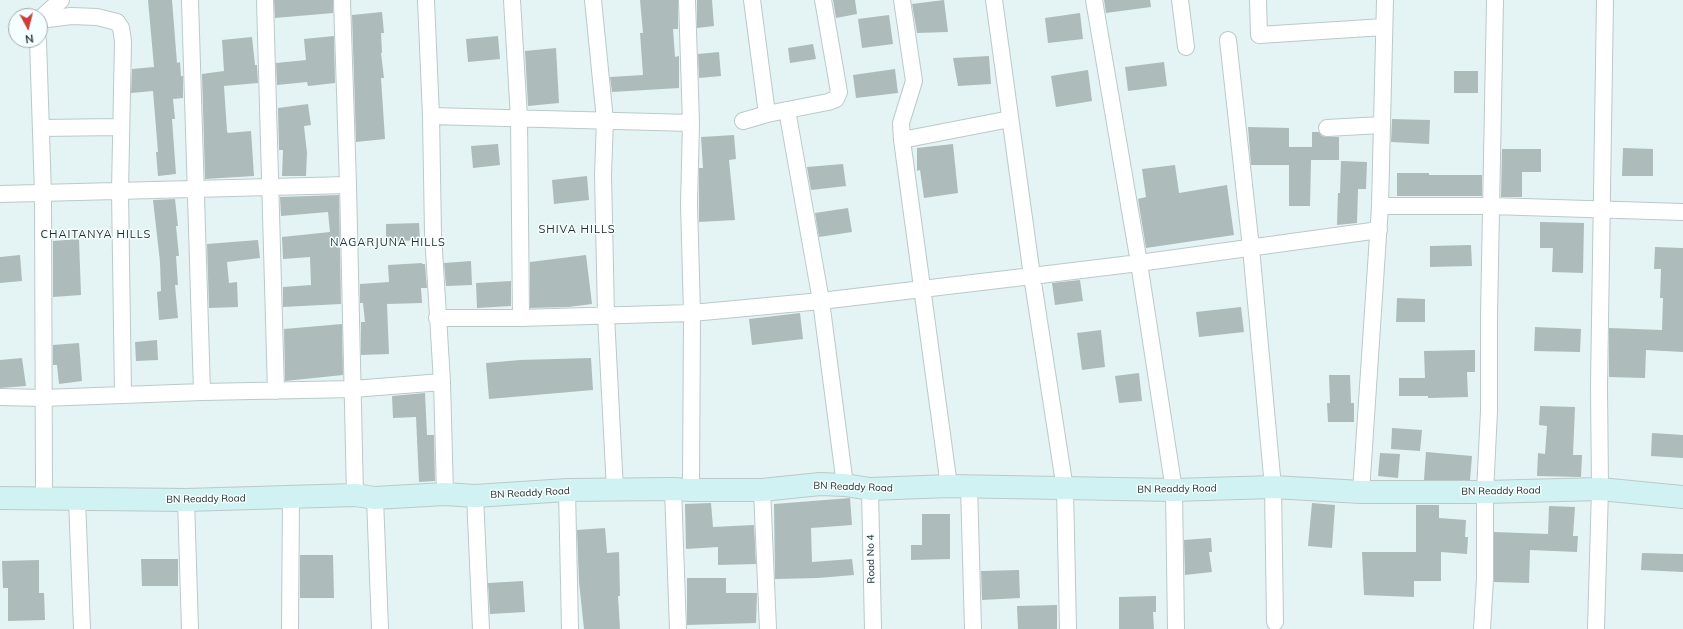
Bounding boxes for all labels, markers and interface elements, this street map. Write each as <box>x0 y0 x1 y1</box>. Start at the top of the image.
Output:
north arrow <box>8 8 48 48</box>
text: N <box>24 31 34 46</box>
district label: SHIVA HILLS <box>538 223 616 237</box>
district label: CHAITANYA HILLS <box>41 228 151 242</box>
district label: NAGARJUNA HILLS <box>330 236 446 250</box>
street label: BN Readdy Road <box>813 480 893 494</box>
street label: BN Readdy Road <box>1137 482 1217 496</box>
street label: BN Readdy Road <box>1461 484 1541 498</box>
street label: BN Readdy Road <box>490 485 570 501</box>
street label: BN Readdy Road <box>166 492 246 506</box>
street label: Road No 4 <box>865 534 877 584</box>

